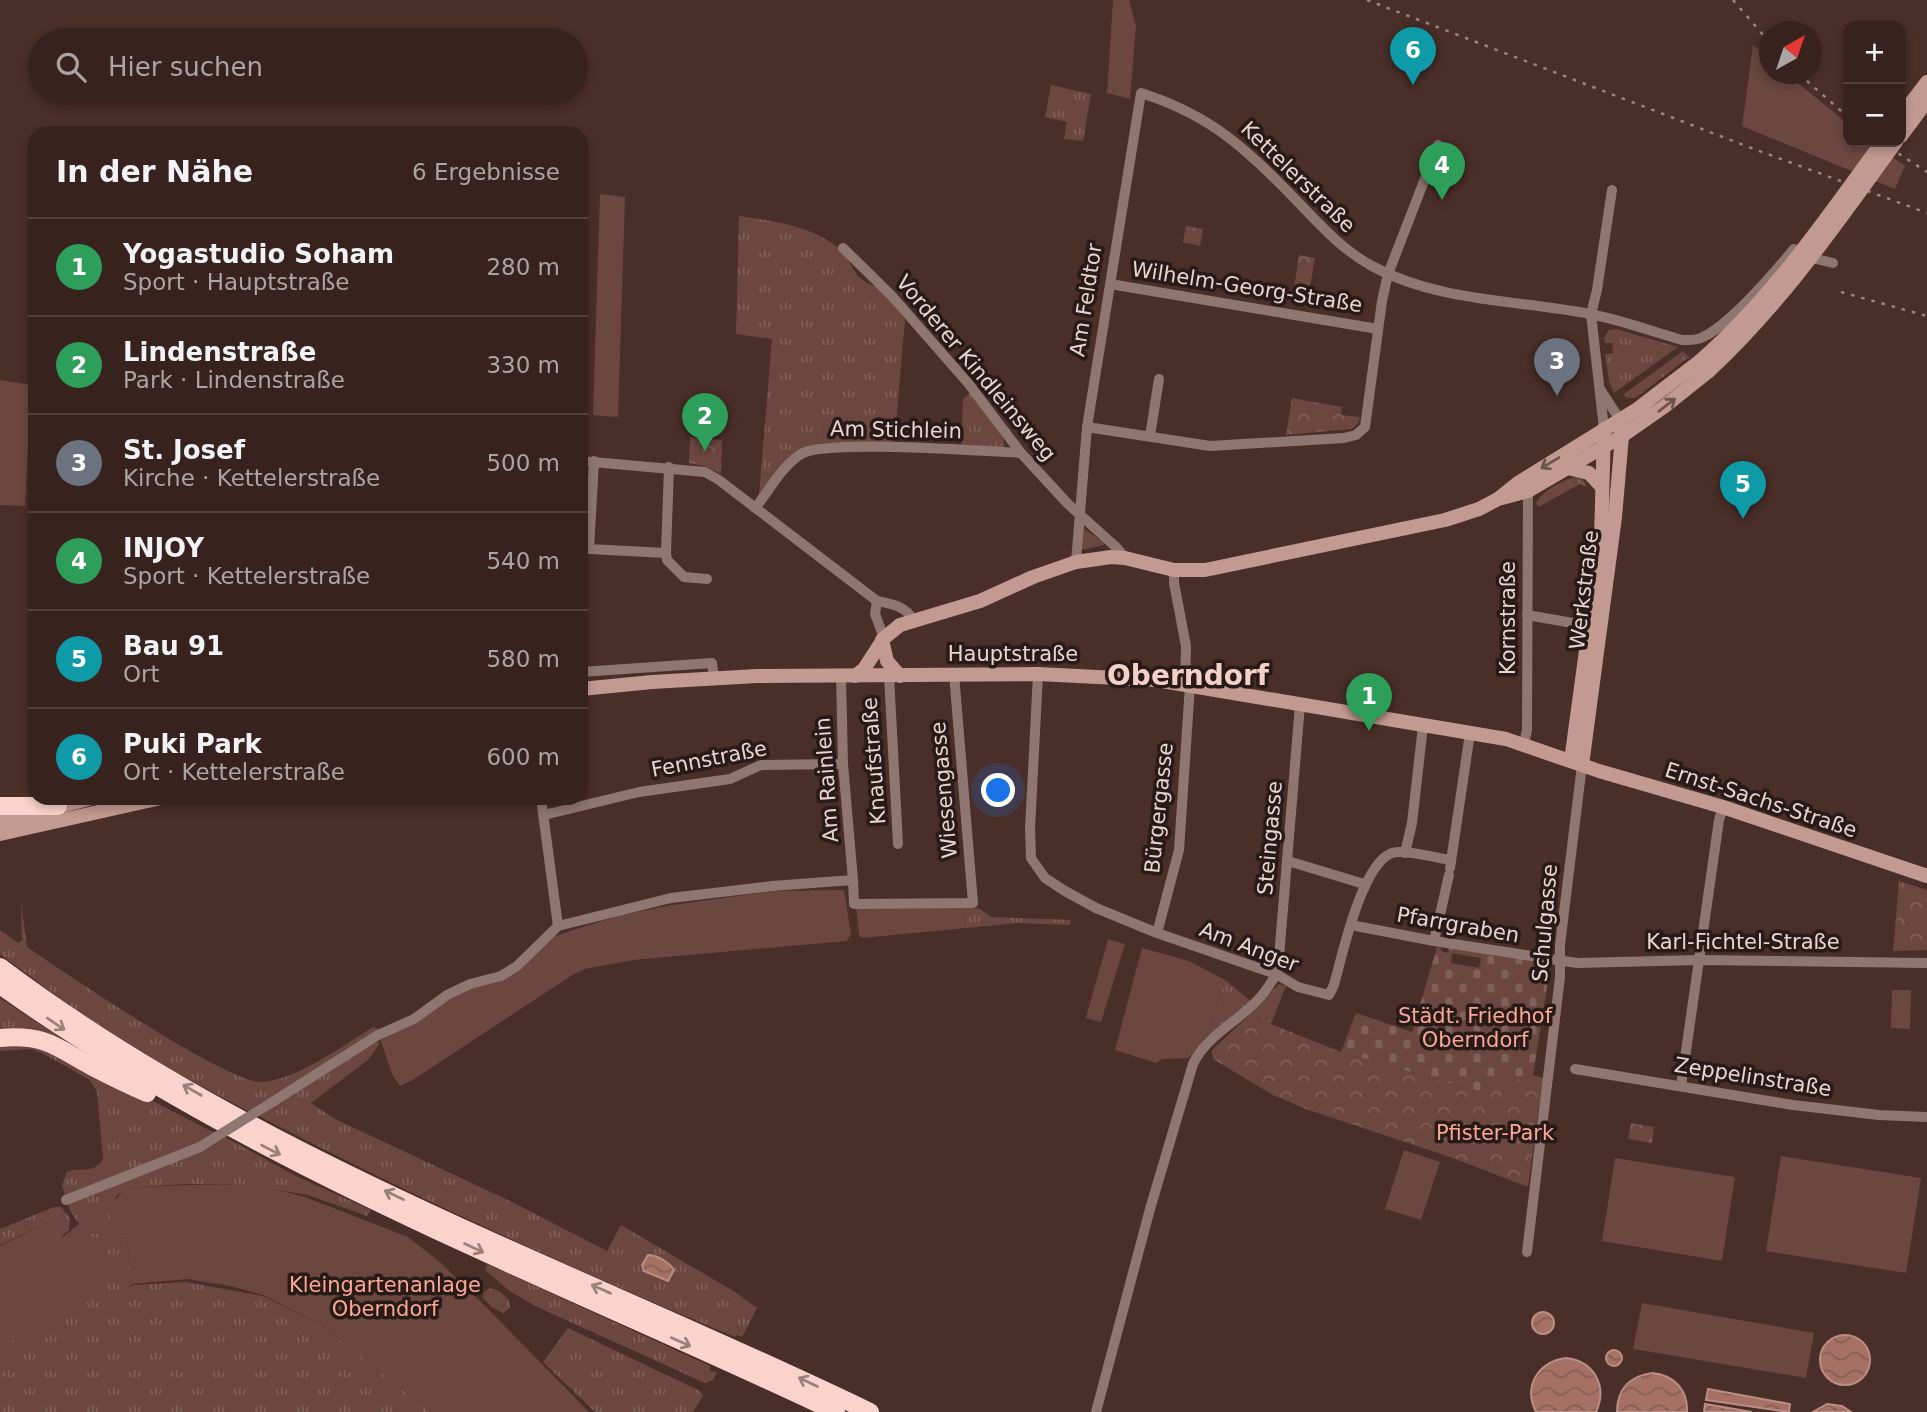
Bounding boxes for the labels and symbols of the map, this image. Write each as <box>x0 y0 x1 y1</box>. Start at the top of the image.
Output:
north arrow <box>1759 21 1822 84</box>
pin: 6 <box>1390 27 1436 85</box>
street label: Kettelerstraße <box>1236 117 1360 237</box>
pin: 4 <box>1419 142 1465 200</box>
street label: Am Feldtor <box>1065 241 1107 358</box>
street label: Wilhelm-Georg-Straße <box>1130 257 1364 317</box>
street label: Vorderer Kindleinsweg <box>891 270 1061 466</box>
pin: 3 <box>1534 338 1580 396</box>
pin: 2 <box>682 393 728 451</box>
one-way arrow <box>1657 397 1675 412</box>
street label: Am Stichlein <box>830 417 962 443</box>
one-way arrow <box>1540 456 1560 470</box>
pin: 5 <box>1720 461 1766 519</box>
street label: Werkstraße <box>1565 529 1603 651</box>
street label: Kornstraße <box>1496 561 1520 675</box>
street label: Hauptstraße <box>948 642 1078 666</box>
district label: Oberndorf <box>1107 659 1270 692</box>
pin: 1 <box>1346 673 1392 731</box>
street label: Knaufstraße <box>858 697 890 825</box>
street label: Am Rainlein <box>811 717 843 843</box>
street label: Wiesengasse <box>926 721 962 859</box>
street label: Fennstraße <box>649 736 769 782</box>
street label: Bürgergasse <box>1140 741 1178 875</box>
street label: Ernst-Sachs-Straße <box>1662 758 1860 842</box>
your location <box>981 773 1015 807</box>
street label: Steingasse <box>1253 780 1287 896</box>
street label: Schulgasse <box>1528 863 1562 983</box>
street label: Pfarrgraben <box>1395 902 1521 948</box>
street label: Am Anger <box>1196 917 1302 977</box>
street label: Karl-Fichtel-Straße <box>1646 930 1840 954</box>
park label: Städt. Friedhof Oberndorf <box>1398 1004 1553 1052</box>
one-way arrow <box>46 1017 65 1031</box>
street label: Zeppelinstraße <box>1673 1053 1833 1101</box>
one-way arrow <box>182 1083 203 1096</box>
park label: Pfister-Park <box>1436 1121 1555 1145</box>
one-way arrow <box>260 1144 281 1157</box>
one-way arrow <box>384 1187 405 1201</box>
one-way arrow <box>463 1242 484 1255</box>
park label: Kleingartenanlage Oberndorf <box>289 1273 481 1321</box>
one-way arrow <box>591 1282 612 1295</box>
one-way arrow <box>670 1336 691 1349</box>
one-way arrow <box>798 1375 819 1389</box>

